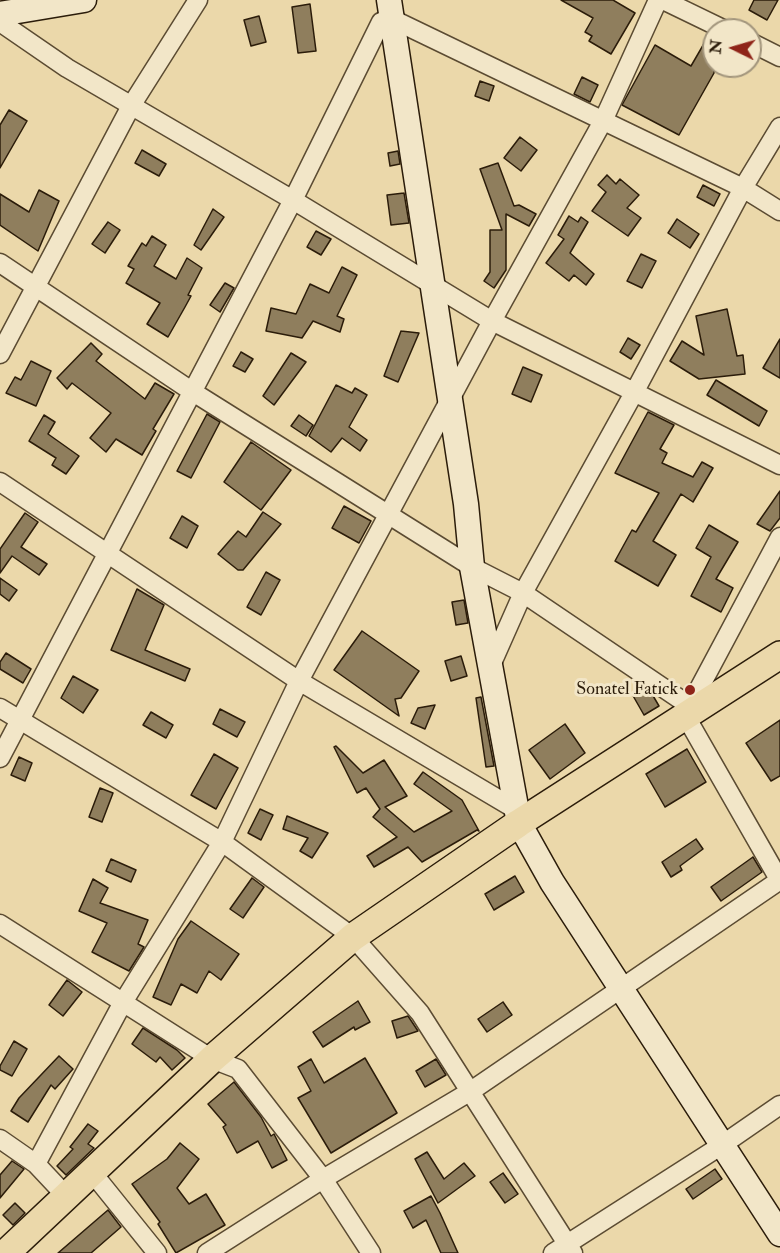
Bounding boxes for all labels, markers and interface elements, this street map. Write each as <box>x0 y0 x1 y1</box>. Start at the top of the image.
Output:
north arrow <box>702 18 762 78</box>
text: N <box>705 39 727 55</box>
place label: Sonatel Fatick <box>576 679 678 701</box>
marker: Sonatel Fatick <box>683 683 697 697</box>

